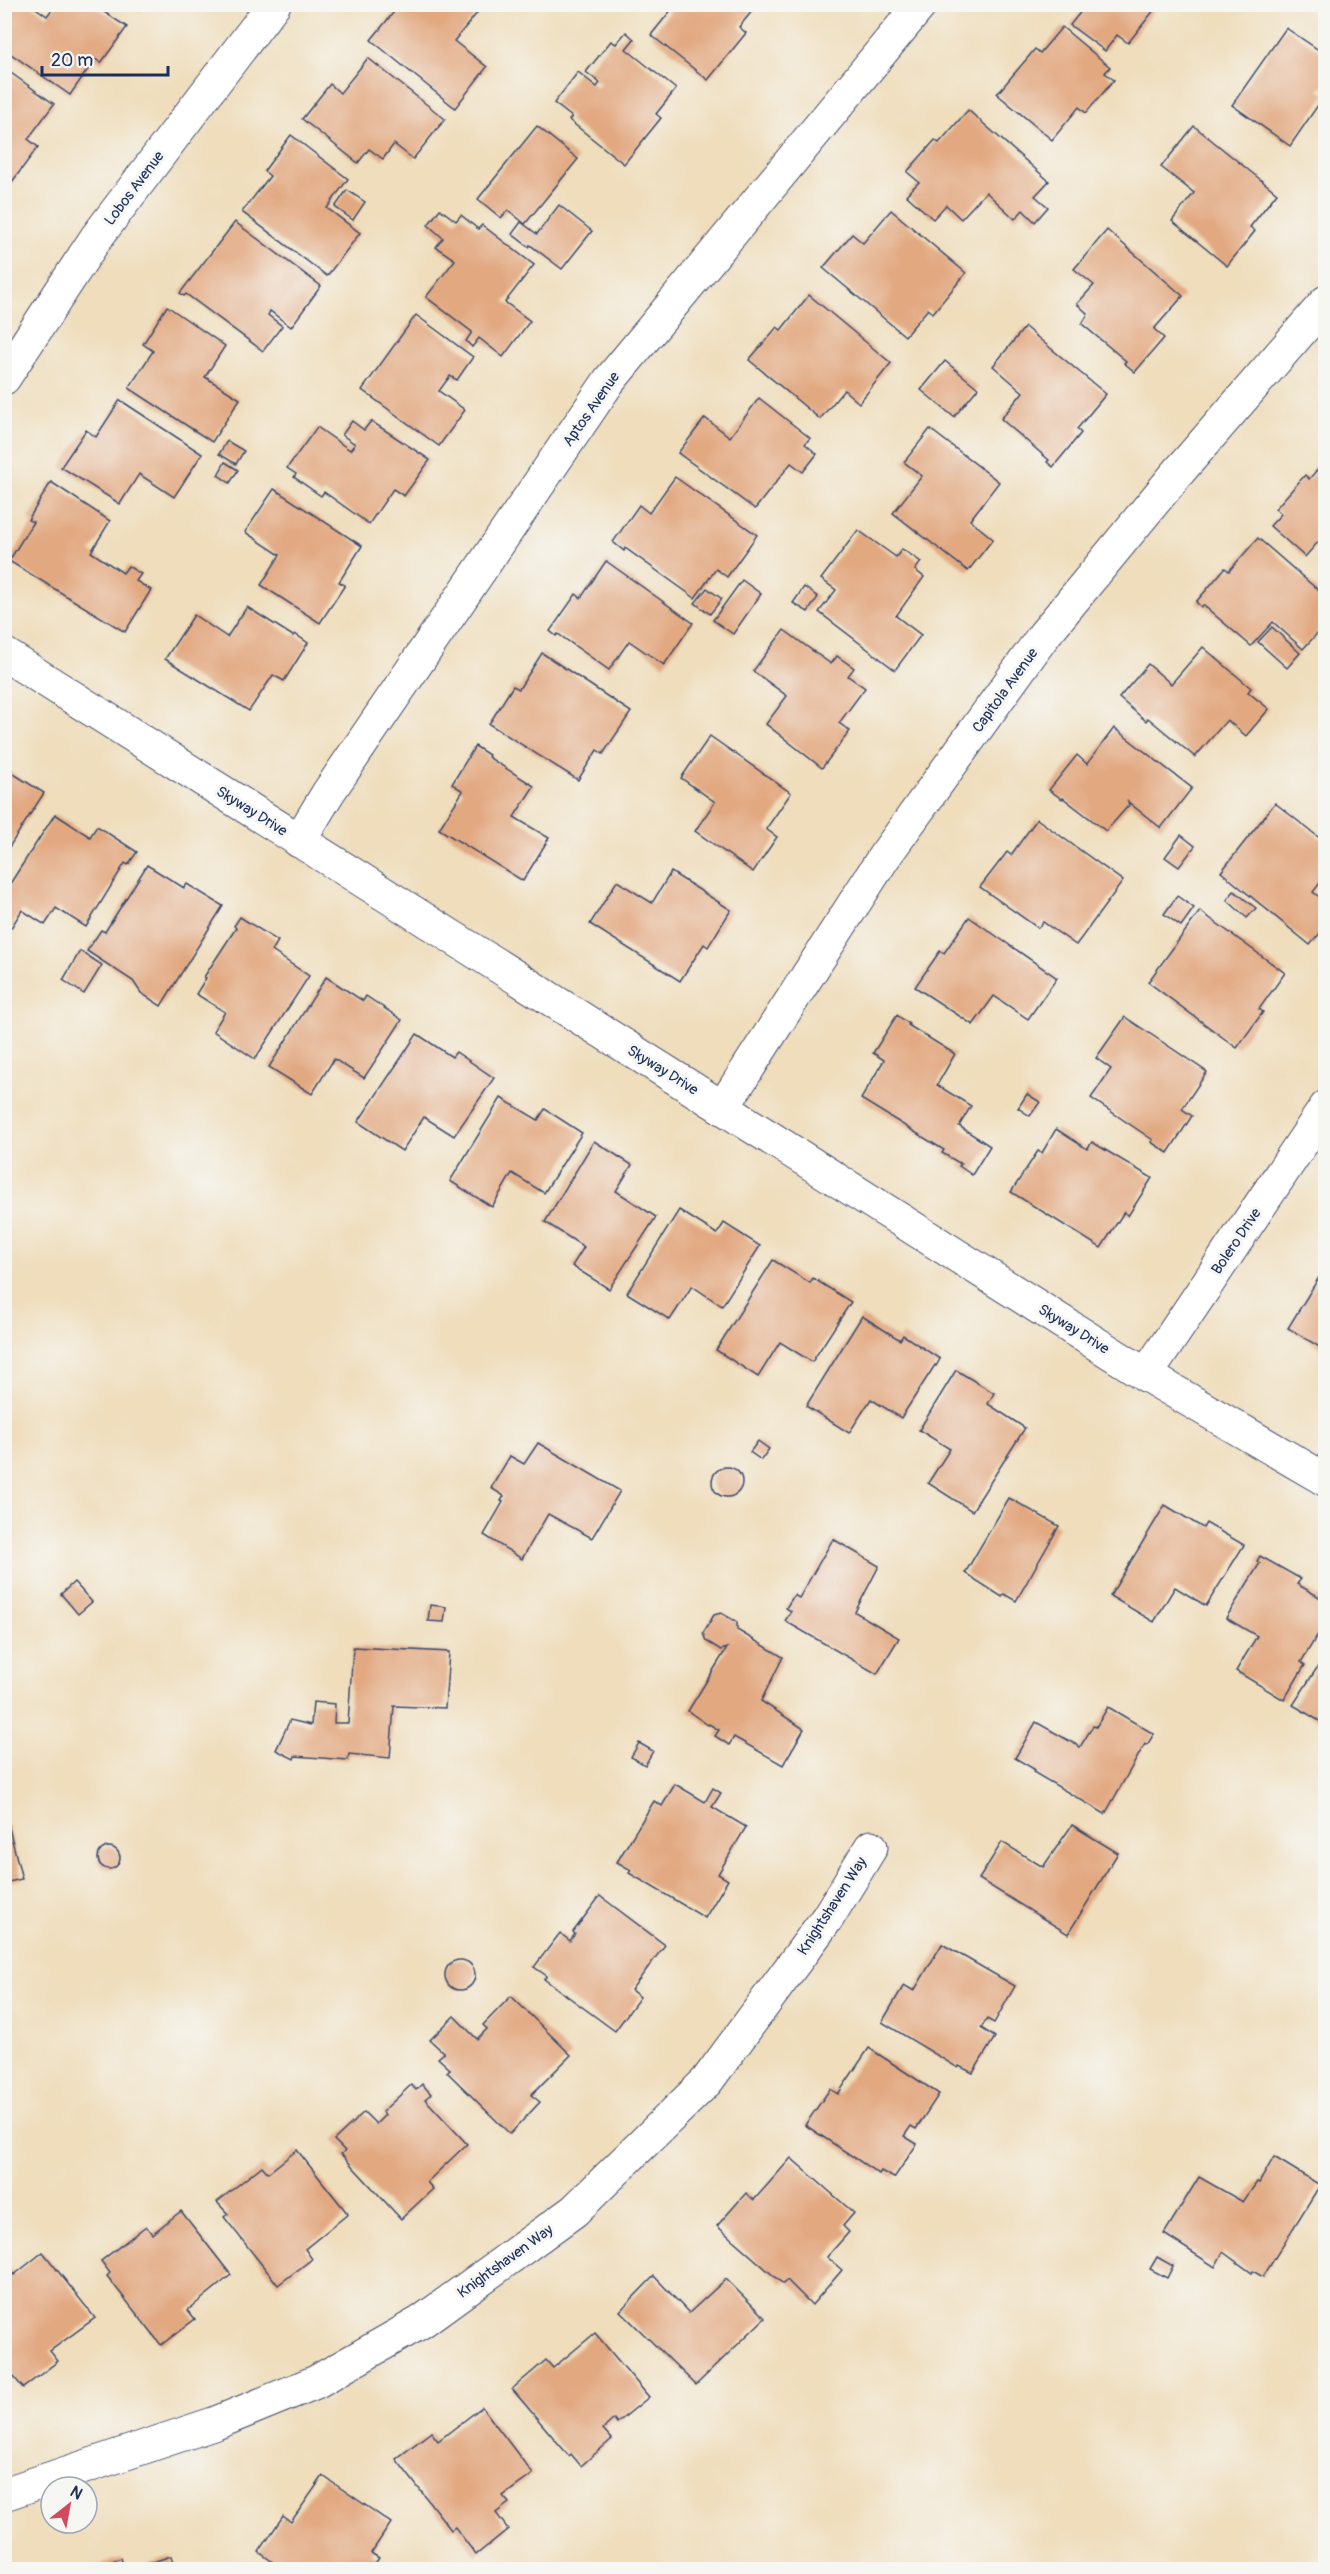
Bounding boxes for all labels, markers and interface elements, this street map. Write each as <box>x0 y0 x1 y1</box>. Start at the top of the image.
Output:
scale bar <box>42 39 168 77</box>
text: 20 m <box>51 49 93 72</box>
street label: Lobos Avenue <box>100 147 169 229</box>
street label: Aptos Avenue <box>559 368 624 450</box>
street label: Capitola Avenue <box>968 644 1043 736</box>
street label: Skyway Drive <box>213 782 291 841</box>
street label: Skyway Drive <box>624 1041 702 1100</box>
street label: Bolero Drive <box>1207 1204 1266 1278</box>
street label: Skyway Drive <box>1035 1300 1113 1359</box>
street label: Knightshaven Way <box>794 1853 872 1959</box>
street label: Knightshaven Way <box>454 2220 557 2302</box>
north arrow <box>39 2475 99 2535</box>
text: N <box>66 2482 86 2504</box>

